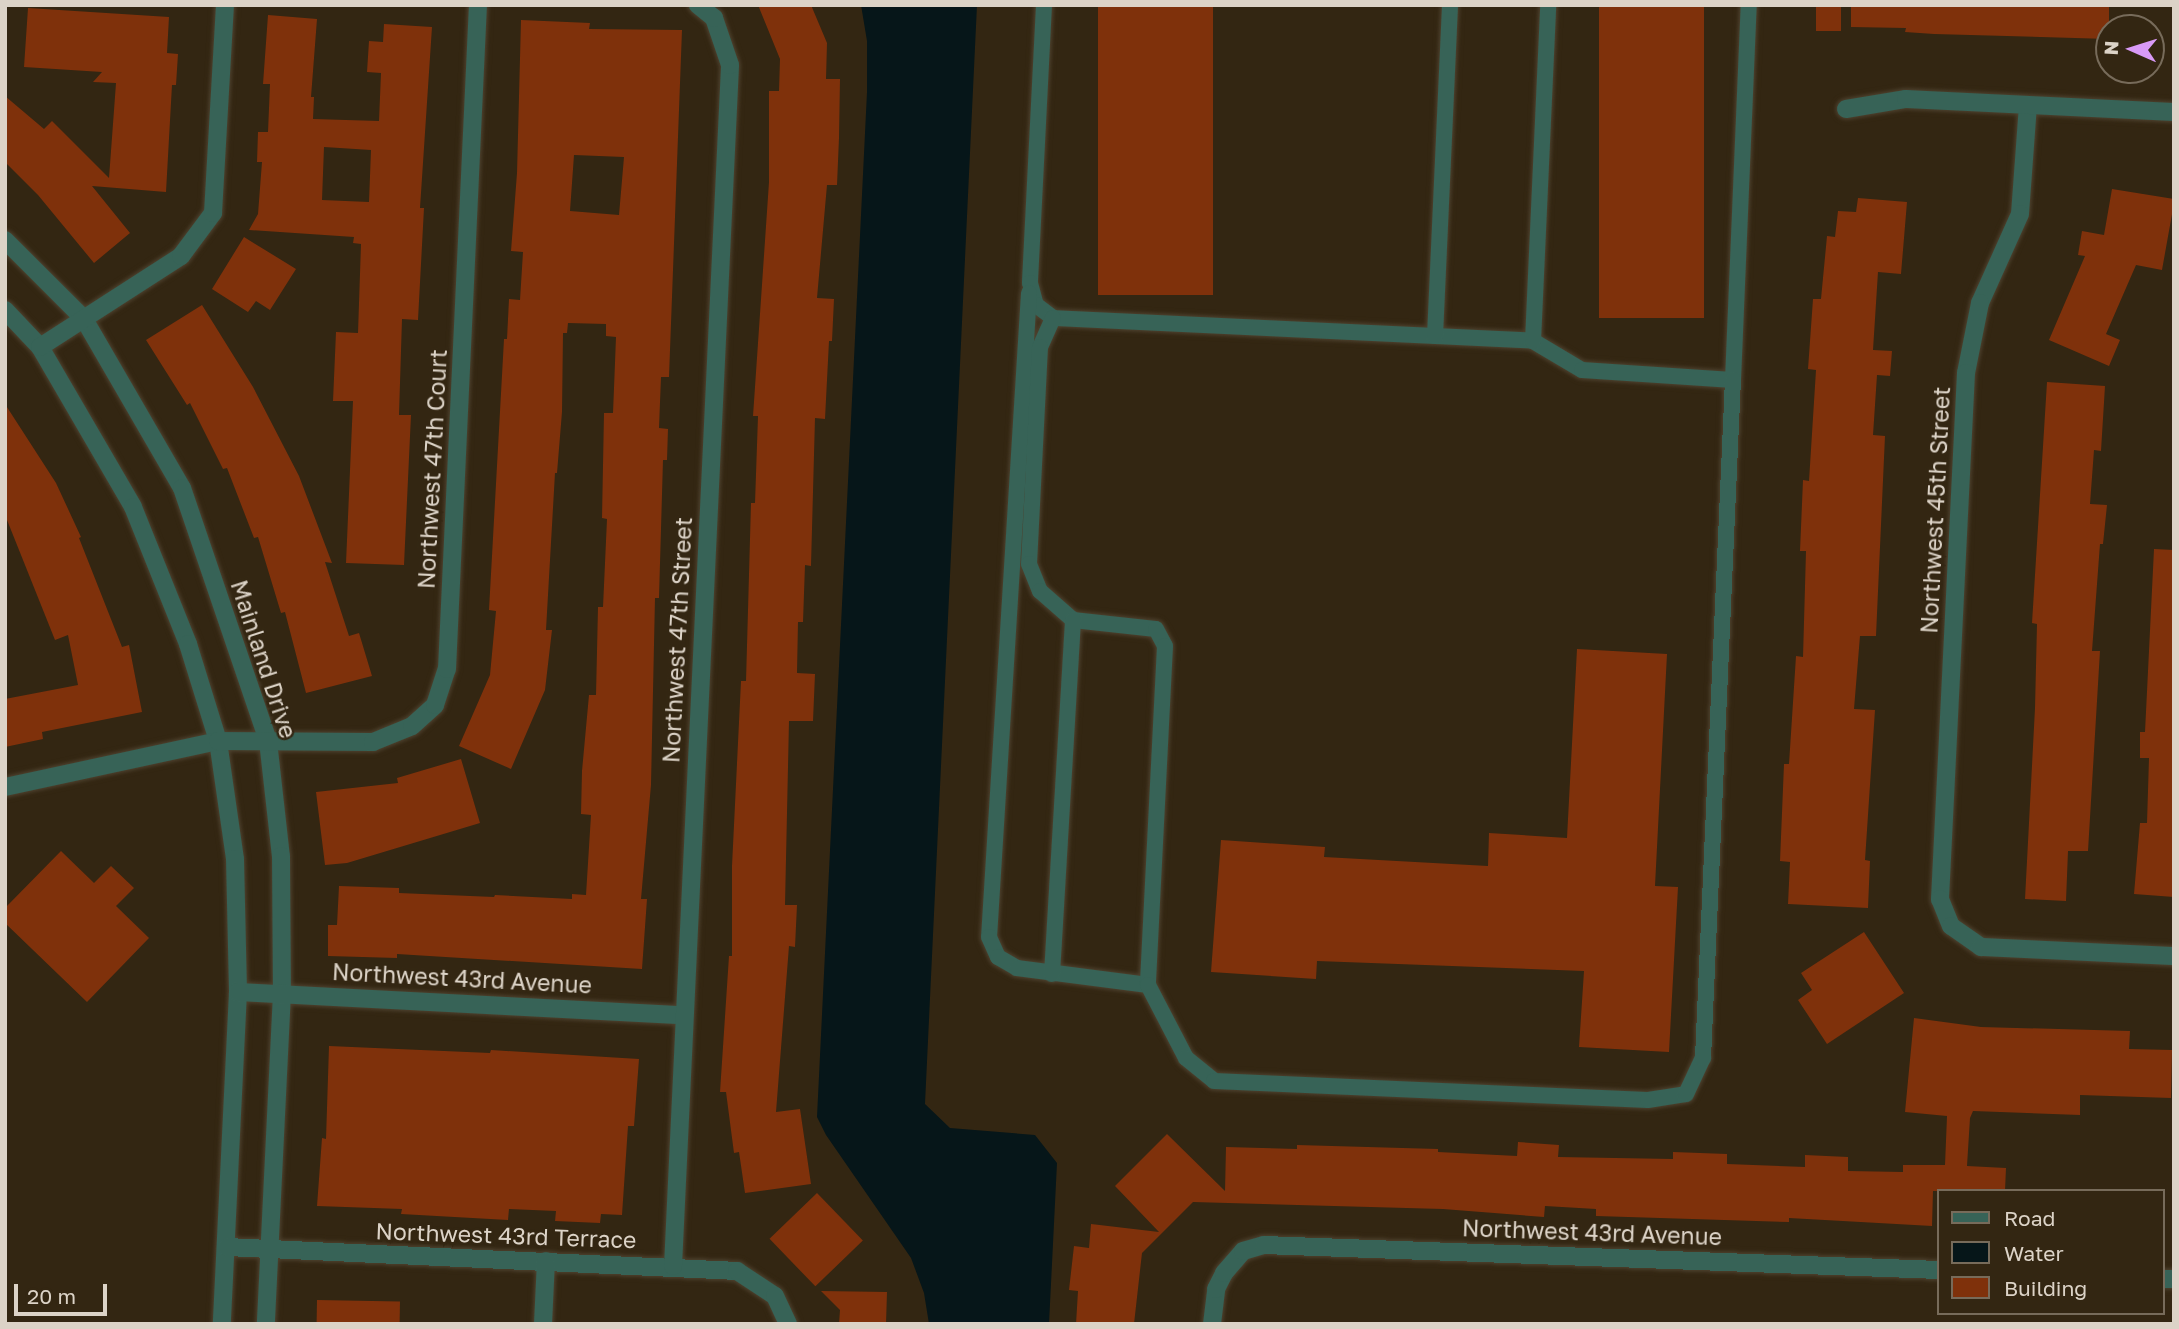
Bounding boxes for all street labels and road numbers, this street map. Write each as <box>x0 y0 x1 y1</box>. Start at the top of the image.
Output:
street label: Northwest 47th Court <box>412 348 452 590</box>
street label: Northwest 45th Street <box>1915 386 1955 634</box>
street label: Northwest 47th Street <box>657 516 697 764</box>
street label: Mainland Drive <box>225 577 303 741</box>
street label: Northwest 43rd Avenue <box>331 957 593 999</box>
street label: Northwest 43rd Avenue <box>1462 1214 1722 1250</box>
street label: Northwest 43rd Terrace <box>375 1217 637 1253</box>

